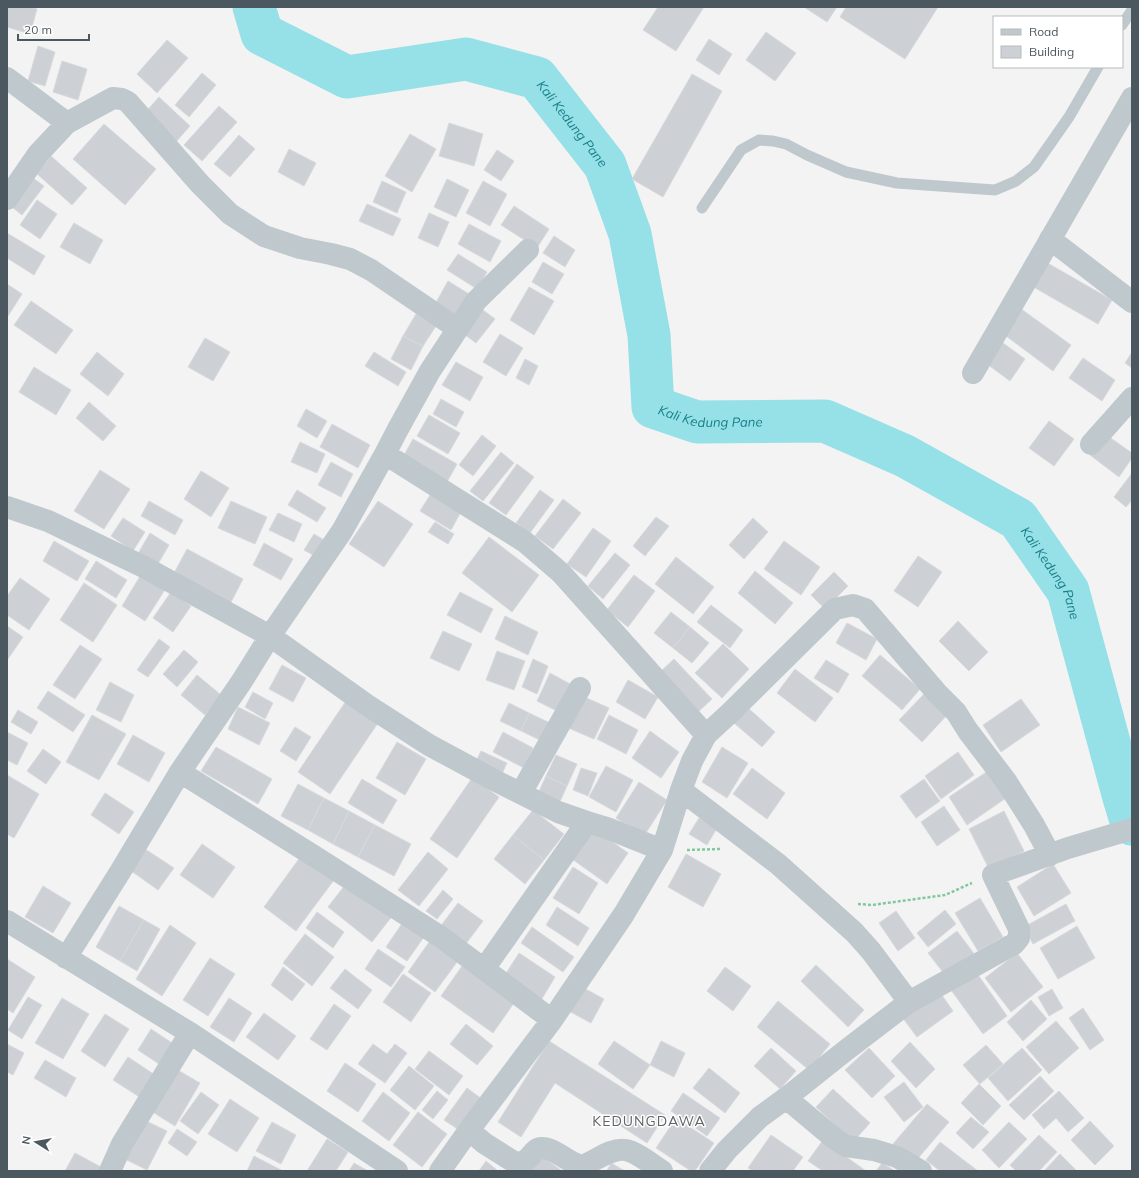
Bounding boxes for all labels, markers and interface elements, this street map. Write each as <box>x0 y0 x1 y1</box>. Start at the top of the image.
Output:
scale bar <box>18 16 89 42</box>
legend <box>993 16 1123 68</box>
text: 20 m <box>24 22 52 37</box>
text: Road <box>1029 24 1058 39</box>
text: Building <box>1029 44 1074 59</box>
water label: Kali Kedung Pane <box>534 77 611 170</box>
water label: Kali Kedung Pane <box>656 401 762 430</box>
water label: Kali Kedung Pane <box>1018 523 1083 621</box>
district label: KEDUNGDAWA <box>592 1112 706 1130</box>
north arrow <box>16 1122 56 1162</box>
text: N <box>19 1135 34 1146</box>

